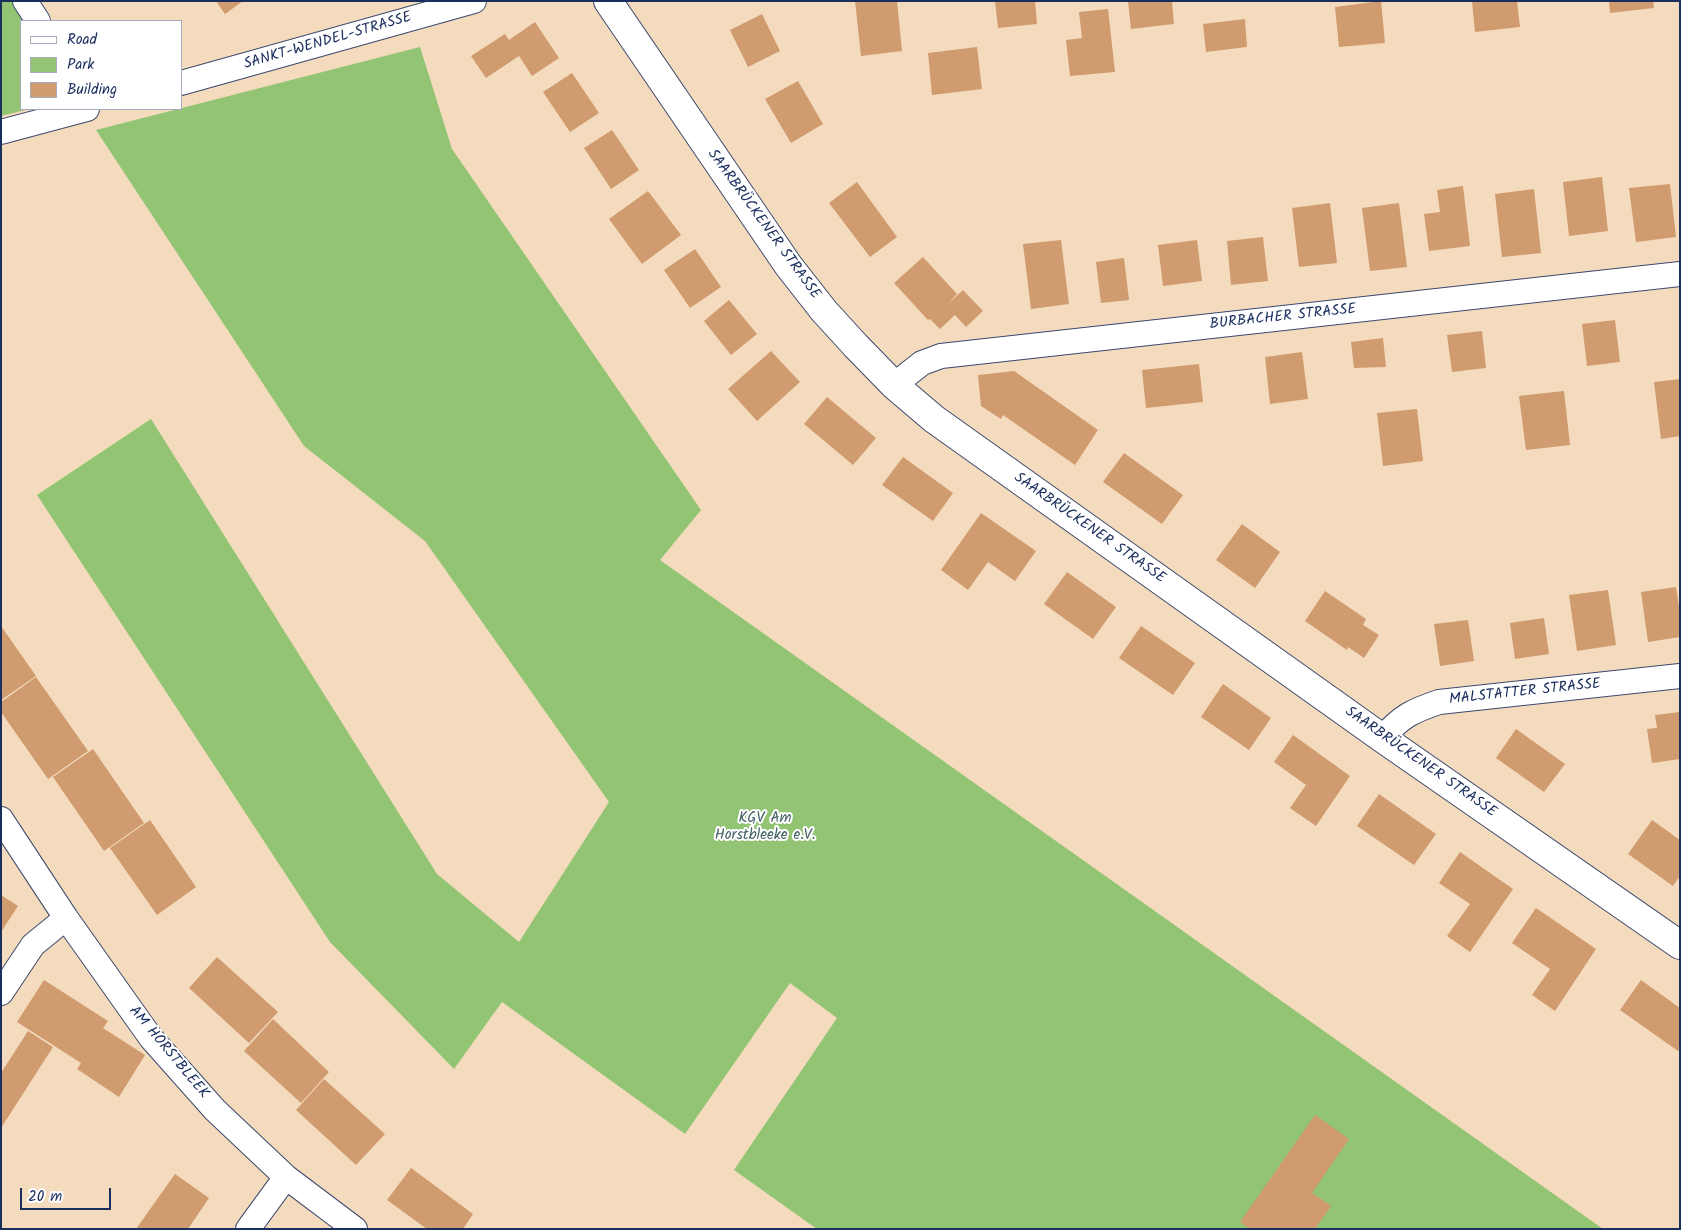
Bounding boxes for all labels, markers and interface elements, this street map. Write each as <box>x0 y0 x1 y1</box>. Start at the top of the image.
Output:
street label: SANKT-WENDEL-STRASSE <box>242 9 414 75</box>
legend <box>20 20 182 110</box>
text: Road <box>67 28 97 52</box>
text: Park <box>67 53 94 77</box>
text: Building <box>67 78 117 102</box>
street label: SAARBRÜCKENER STRASSE <box>703 146 823 304</box>
street label: BURBACHER STRASSE <box>1209 301 1357 335</box>
street label: SAARBRÜCKENER STRASSE <box>1010 470 1168 588</box>
street label: MALSTATTER STRASSE <box>1448 676 1602 710</box>
street label: SAARBRÜCKENER STRASSE <box>1341 704 1499 822</box>
park label: KGV Am Horstbleeke e.V. <box>715 810 815 845</box>
street label: AM HORSTBLEEK <box>124 1003 212 1103</box>
scale bar <box>22 1178 114 1210</box>
text: 20 m <box>28 1185 62 1209</box>

